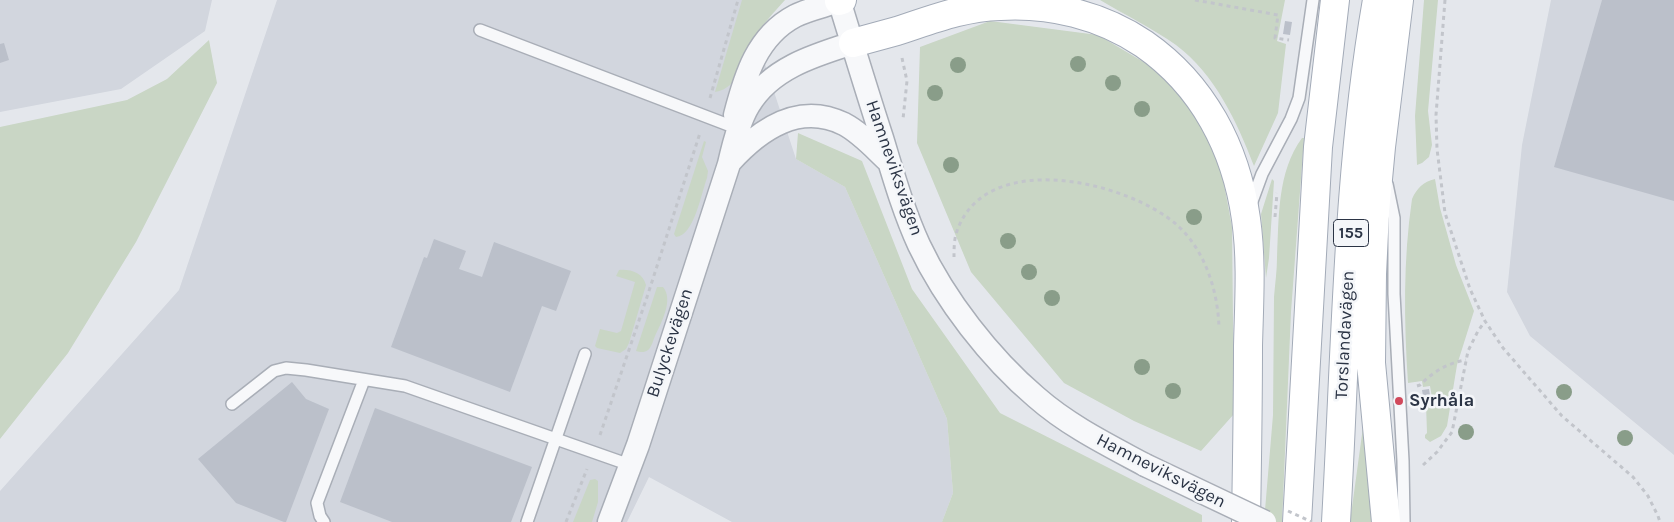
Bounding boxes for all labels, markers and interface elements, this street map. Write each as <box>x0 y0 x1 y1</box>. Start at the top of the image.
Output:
street label: Hamneviksvägen <box>861 97 927 239</box>
road number: 155 <box>1334 220 1368 247</box>
street label: Torslandavägen <box>1331 270 1359 400</box>
street label: Bulyckevägen <box>642 286 698 400</box>
place label: Syrhåla <box>1409 390 1474 412</box>
marker: Syrhåla <box>1393 395 1405 407</box>
street label: Hamneviksvägen <box>1093 429 1229 513</box>

